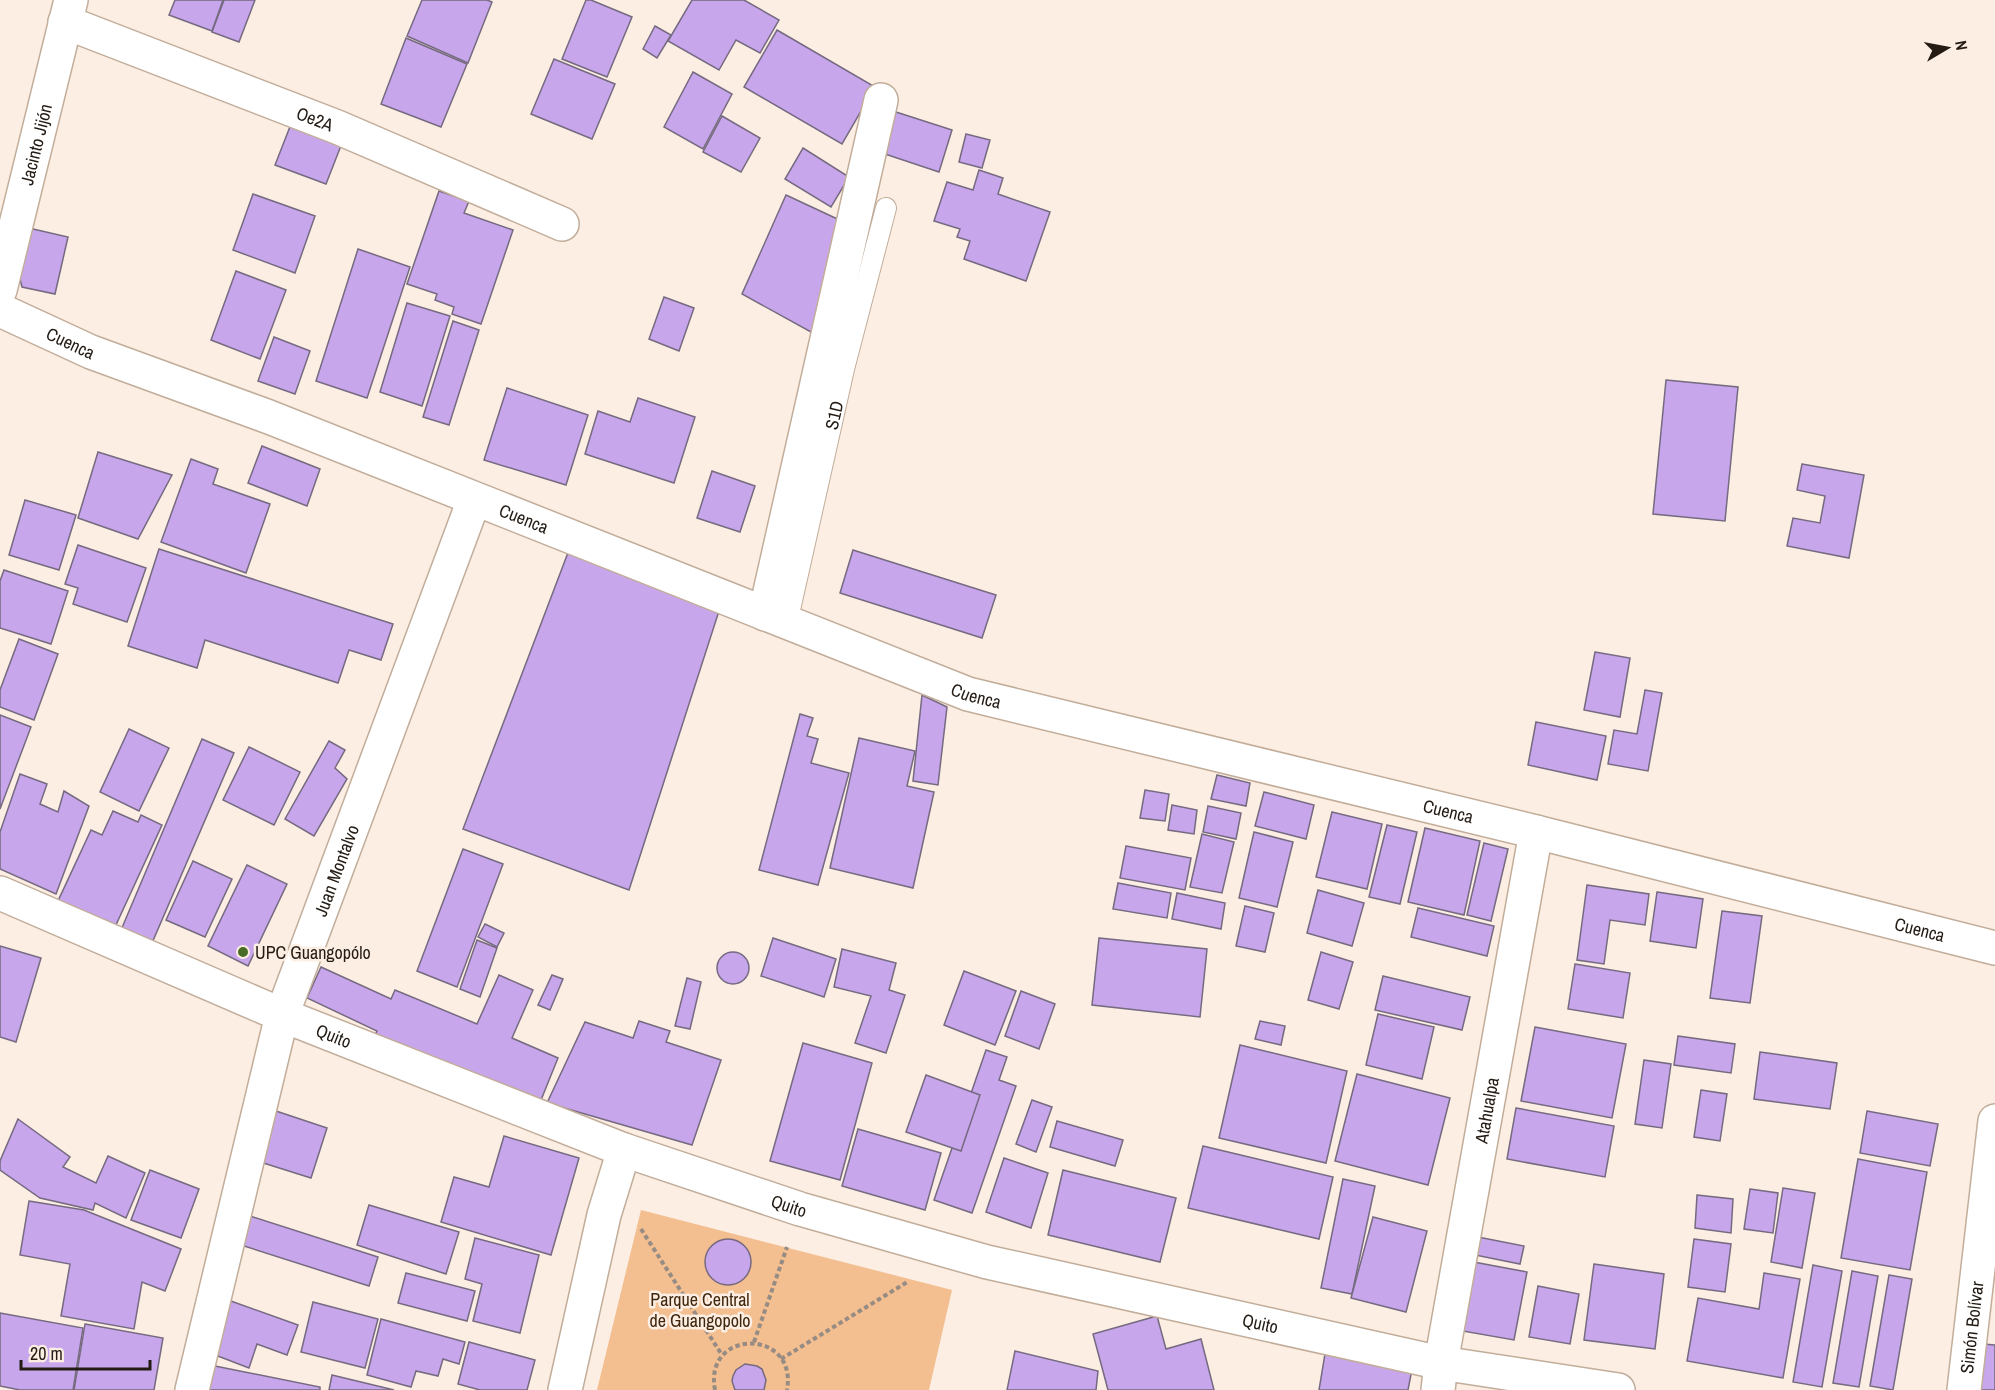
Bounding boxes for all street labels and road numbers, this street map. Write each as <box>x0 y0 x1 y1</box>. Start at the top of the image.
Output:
street label: Oe2A <box>293 100 337 137</box>
street label: Jacinto Jijón <box>14 101 58 188</box>
street label: Cuenca <box>42 321 99 365</box>
street label: S1D <box>818 398 849 432</box>
street label: Cuenca <box>496 497 552 539</box>
street label: Cuenca <box>948 676 1004 714</box>
street label: Cuenca <box>1421 793 1476 829</box>
street label: Juan Montalvo <box>307 821 364 920</box>
street label: Cuenca <box>1892 911 1948 947</box>
street label: Quito <box>312 1017 355 1054</box>
street label: Atahualpa <box>1468 1075 1504 1146</box>
street label: Quito <box>768 1188 810 1223</box>
street label: Simón Bolívar <box>1953 1280 1989 1375</box>
street label: Quito <box>1240 1307 1281 1339</box>

